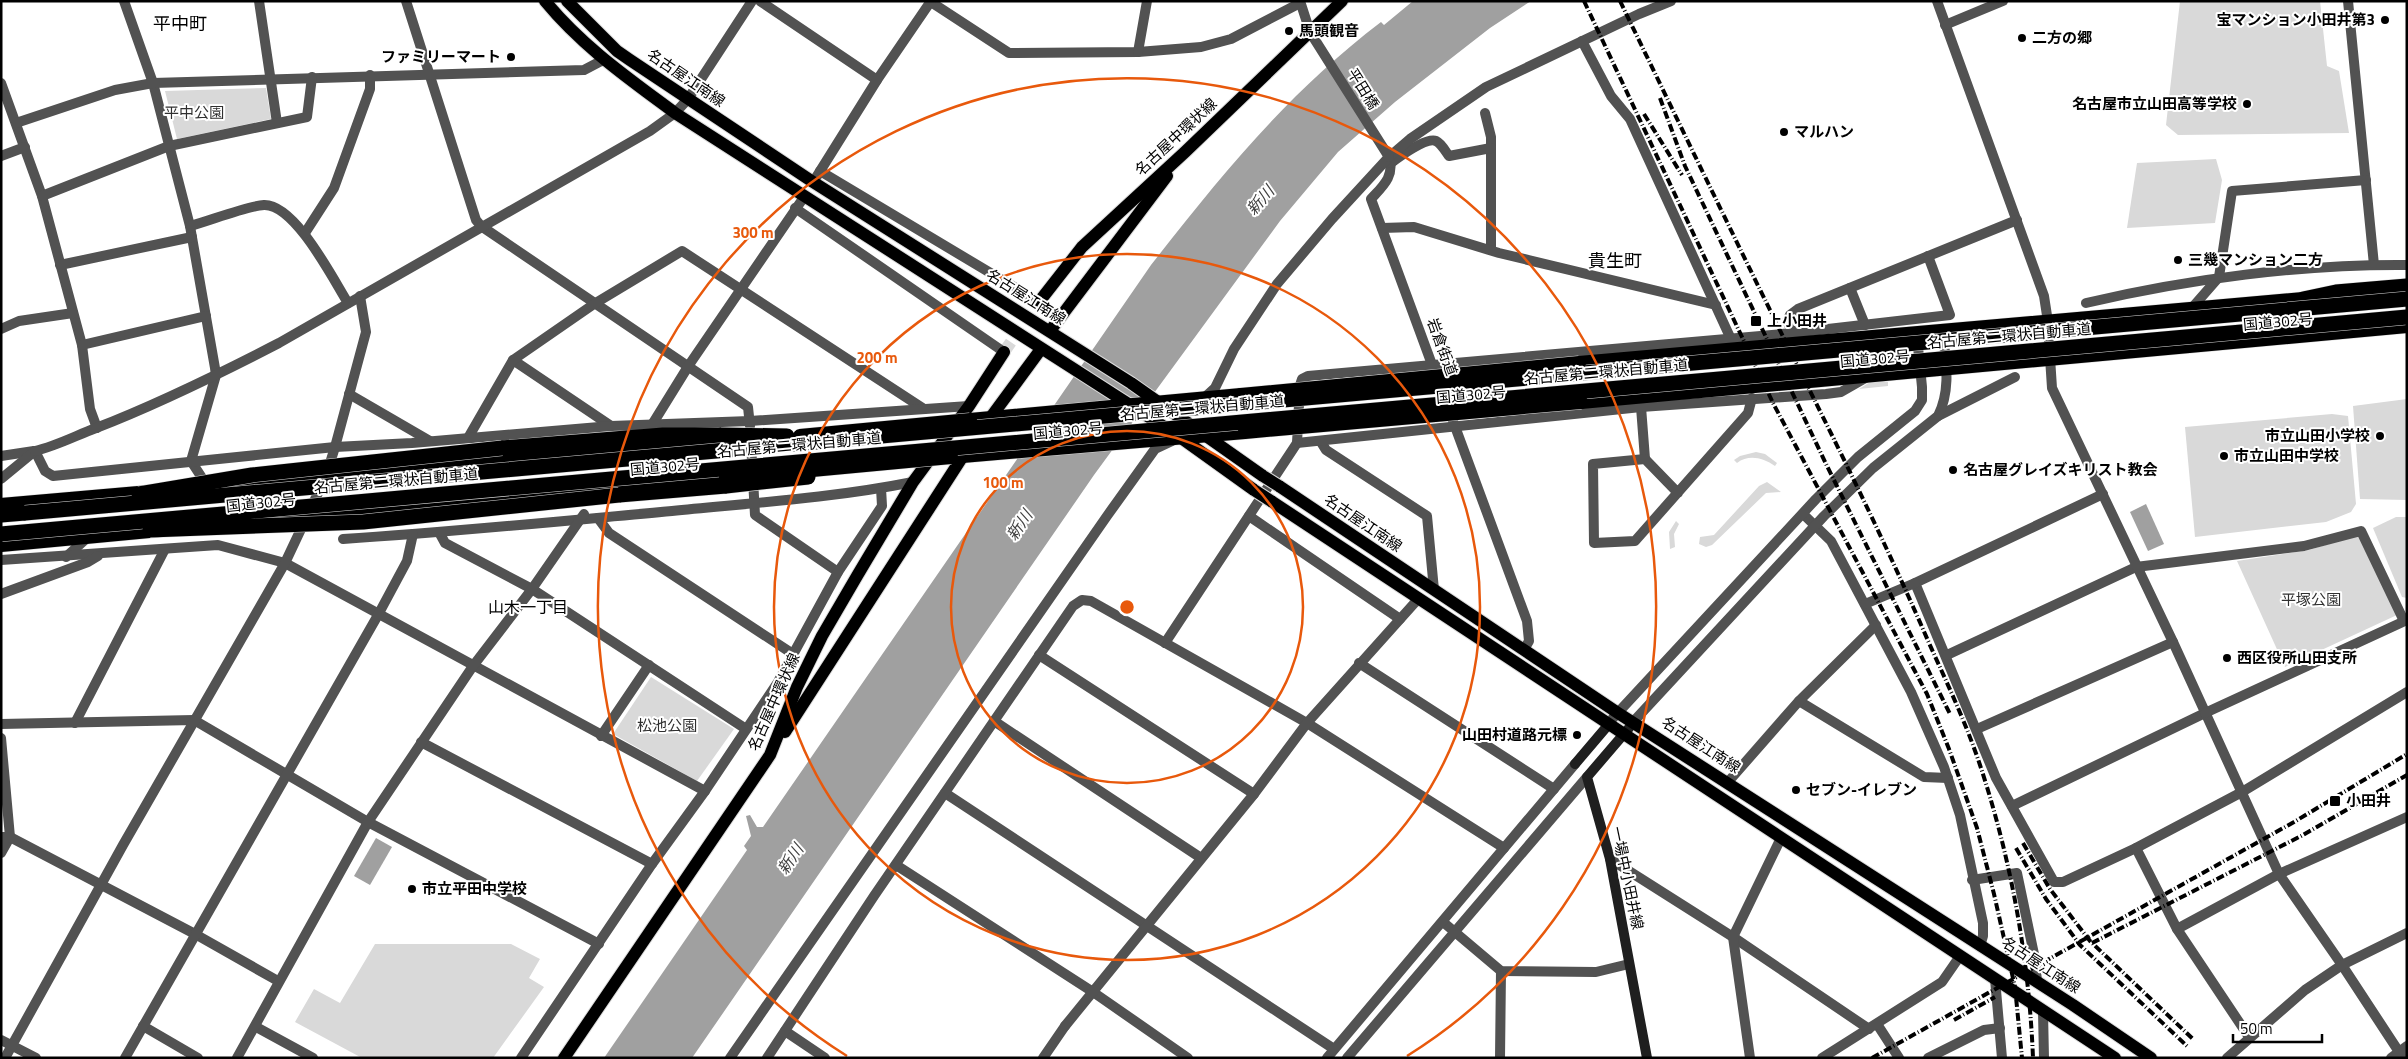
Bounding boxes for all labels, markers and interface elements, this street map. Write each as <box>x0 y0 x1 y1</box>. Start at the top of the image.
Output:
place label: 宝マンション小田井第3 <box>2217 8 2375 31</box>
district label: 平中町 <box>153 10 207 37</box>
marker: 宝マンション小田井第3 <box>2379 14 2391 26</box>
place label: 馬頭観音 <box>1299 19 1359 42</box>
marker: 馬頭観音 <box>1283 25 1295 37</box>
place label: 二方の郷 <box>2032 26 2092 49</box>
marker: 二方の郷 <box>2016 32 2028 44</box>
street label: 名古屋江南線 <box>643 43 730 112</box>
place label: ファミリーマート <box>381 45 501 68</box>
marker: ファミリーマート <box>505 51 517 63</box>
street label: 平田橋 <box>1342 64 1385 114</box>
street label: 名古屋中環状線 <box>1129 92 1222 181</box>
place label: 名古屋市立山田高等学校 <box>2072 92 2237 115</box>
marker: 名古屋市立山田高等学校 <box>2241 98 2253 110</box>
park label: 平中公園 <box>164 101 224 124</box>
place label: マルハン <box>1794 120 1854 143</box>
marker: マルハン <box>1778 126 1790 138</box>
water label: 新川 <box>1240 179 1281 220</box>
text: 300 m <box>732 221 774 244</box>
district label: 貴生町 <box>1588 247 1642 274</box>
place label: 三幾マンション二方 <box>2188 248 2323 271</box>
marker: 三幾マンション二方 <box>2172 254 2184 266</box>
street label: 名古屋江南線 <box>982 263 1071 330</box>
street label: 国道302号 <box>2242 307 2314 336</box>
place label: 上小田井 <box>1767 309 1827 332</box>
marker: 上小田井 <box>1749 314 1763 328</box>
street label: 岩倉街道 <box>1421 315 1464 379</box>
street label: 名古屋第二環状自動車道 <box>1926 317 2092 354</box>
street label: 国道302号 <box>1839 344 1911 373</box>
text: 200 m <box>856 346 898 369</box>
street label: 名古屋第二環状自動車道 <box>1523 353 1689 390</box>
street label: 国道302号 <box>1435 380 1507 409</box>
street label: 名古屋第二環状自動車道 <box>1119 389 1285 426</box>
street label: 国道302号 <box>1032 416 1104 445</box>
place label: 市立山田小学校 <box>2265 424 2370 447</box>
street label: 名古屋第二環状自動車道 <box>716 426 882 463</box>
marker: 市立山田小学校 <box>2374 430 2386 442</box>
place label: 市立山田中学校 <box>2234 444 2339 467</box>
marker: 市立山田中学校 <box>2218 450 2230 462</box>
street label: 国道302号 <box>629 452 701 481</box>
place label: 名古屋グレイズキリスト教会 <box>1963 458 2158 481</box>
street label: 名古屋第二環状自動車道 <box>313 462 479 499</box>
marker: 名古屋グレイズキリスト教会 <box>1947 464 1959 476</box>
text: 100 m <box>982 471 1024 494</box>
street label: 国道302号 <box>225 487 297 518</box>
street label: 名古屋江南線 <box>1320 488 1407 557</box>
water label: 新川 <box>1000 503 1039 545</box>
park label: 平塚公園 <box>2281 588 2341 611</box>
district label: 山木一丁目 <box>488 595 568 619</box>
centre of rings <box>1118 598 1136 616</box>
place label: 西区役所山田支所 <box>2237 646 2357 669</box>
street label: 名古屋中環状線 <box>742 649 805 754</box>
marker: 西区役所山田支所 <box>2221 652 2233 664</box>
street label: 名古屋江南線 <box>1657 710 1745 779</box>
park label: 松池公園 <box>637 714 697 737</box>
place label: 山田村道路元標 <box>1462 723 1567 746</box>
marker: 山田村道路元標 <box>1571 729 1583 741</box>
place label: セブン-イレブン <box>1806 778 1917 801</box>
marker: セブン-イレブン <box>1790 784 1802 796</box>
place label: 小田井 <box>2346 789 2391 812</box>
marker: 小田井 <box>2328 794 2342 808</box>
street label: 一場中小田井線 <box>1605 824 1650 932</box>
water label: 新川 <box>771 837 810 879</box>
place label: 市立平田中学校 <box>422 877 527 900</box>
marker: 市立平田中学校 <box>406 883 418 895</box>
street label: 名古屋江南線 <box>1997 930 2085 999</box>
scale bar <box>2233 1012 2322 1044</box>
text: 50 m <box>2240 1017 2273 1040</box>

